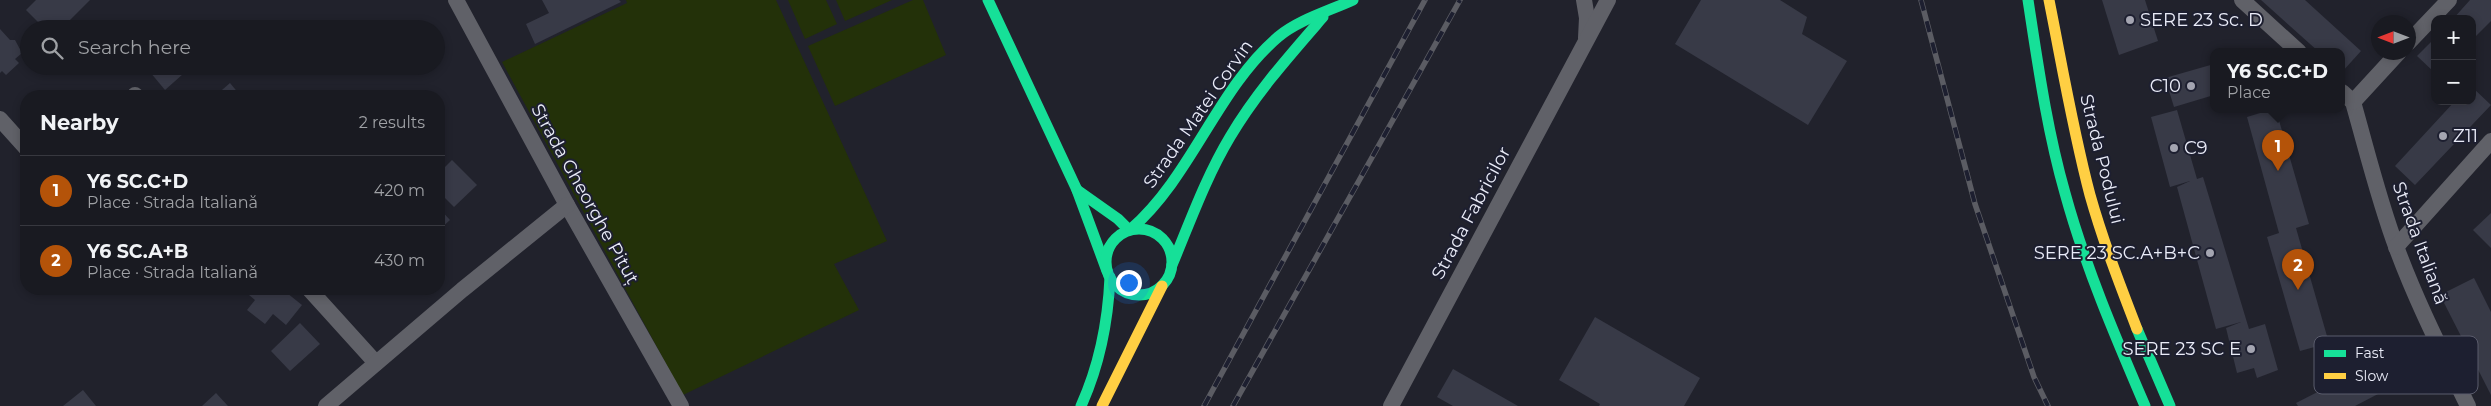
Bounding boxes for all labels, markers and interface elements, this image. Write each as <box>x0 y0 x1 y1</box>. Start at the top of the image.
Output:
place label: SERE 23 Sc. D <box>2140 9 2263 31</box>
marker: SERE 23 Sc. D <box>2124 14 2136 26</box>
north arrow <box>2371 15 2416 60</box>
map controls <box>2431 15 2476 105</box>
button: + <box>2431 15 2476 60</box>
search box <box>20 20 445 75</box>
icon: search <box>38 34 66 62</box>
text: Search here <box>78 36 191 59</box>
street label: Strada Matei Corvin <box>1138 36 1258 192</box>
popup <box>2210 48 2345 113</box>
text: Y6 SC.C+D <box>2227 60 2328 83</box>
button: − <box>2431 60 2476 105</box>
place label: C10 <box>2150 75 2181 97</box>
marker: C10 <box>2185 80 2197 92</box>
text: Place <box>2227 83 2271 102</box>
street label: Strada Podului <box>2075 92 2129 226</box>
street label: Strada Gheorghe Pituț <box>525 100 644 288</box>
text: Nearby <box>40 110 119 135</box>
text: 2 results <box>359 113 425 132</box>
place label: Z11 <box>2453 125 2478 147</box>
pin: 1 <box>2262 130 2294 171</box>
marker: Z11 <box>2437 130 2449 142</box>
place label: C9 <box>2184 137 2208 159</box>
marker: C9 <box>2168 142 2180 154</box>
street label: Strada Fabricilor <box>1427 143 1515 283</box>
text: Y6 SC.C+D <box>87 170 188 193</box>
street label: Strada Italiană <box>2388 179 2452 307</box>
text: 1 <box>53 181 59 200</box>
text: 420 m <box>374 181 425 200</box>
text: Place · Strada Italiană <box>87 193 258 212</box>
text: Y6 SC.A+B <box>87 240 188 263</box>
place label: SERE 23 SC.A+B+C <box>2034 242 2200 264</box>
marker: SERE 23 SC.A+B+C <box>2204 247 2216 259</box>
pin: 2 <box>2282 249 2314 290</box>
text: 2 <box>51 251 61 270</box>
text: 430 m <box>374 251 425 270</box>
text: Place · Strada Italiană <box>87 263 258 282</box>
your location <box>1116 270 1142 296</box>
legend <box>2314 336 2478 394</box>
place label: SERE 23 SC E <box>2122 338 2241 360</box>
marker: SERE 23 SC E <box>2245 343 2257 355</box>
text: Fast <box>2355 344 2385 362</box>
text: Slow <box>2355 367 2389 385</box>

